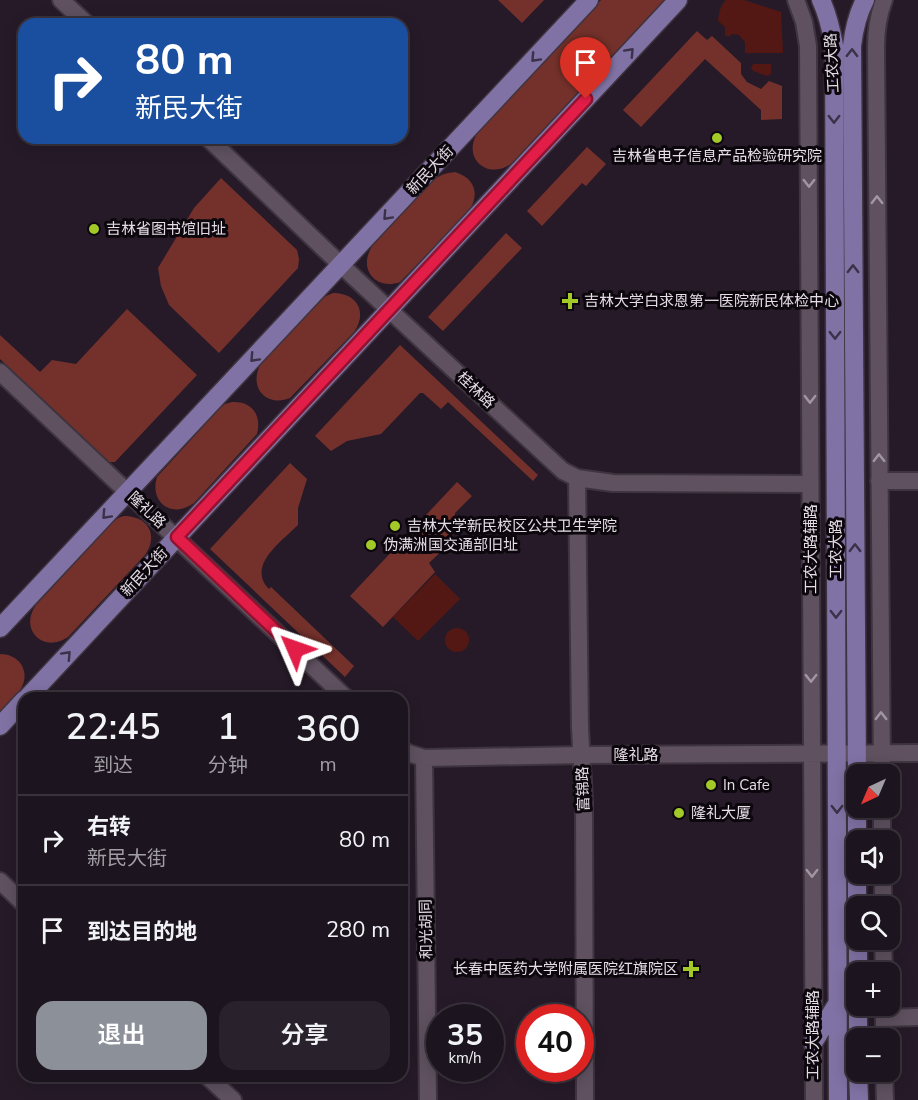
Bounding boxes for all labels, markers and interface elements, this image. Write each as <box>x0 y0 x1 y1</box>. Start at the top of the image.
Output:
text: 80 m <box>135 32 234 89</box>
street label: 工农大路 <box>820 33 844 93</box>
pin <box>560 37 611 99</box>
icon: right <box>36 42 114 120</box>
icon: arrive <box>569 46 602 79</box>
one-way arrow <box>623 48 634 59</box>
one-way arrow <box>846 48 858 57</box>
one-way arrow <box>531 51 542 62</box>
text: 新民大街 <box>135 90 243 127</box>
one-way arrow <box>828 115 840 124</box>
marker: 吉林省电子信息产品检验研究院 <box>710 131 724 145</box>
street label: 新民大街 <box>402 141 458 199</box>
place label: 吉林省电子信息产品检验研究院 <box>612 146 822 166</box>
one-way arrow <box>802 178 815 187</box>
one-way arrow <box>871 195 883 204</box>
one-way arrow <box>383 209 394 219</box>
place label: 吉林省图书馆旧址 <box>106 219 226 239</box>
marker: 吉林省图书馆旧址 <box>87 222 101 236</box>
one-way arrow <box>847 264 859 273</box>
place label: 吉林大学白求恩第一医院新民体检中心 <box>584 291 839 311</box>
marker: 吉林大学白求恩第一医院新民体检中心 <box>561 292 579 310</box>
one-way arrow <box>829 331 841 340</box>
one-way arrow <box>250 350 261 361</box>
street label: 桂林路 <box>453 367 499 413</box>
one-way arrow <box>804 394 816 403</box>
one-way arrow <box>873 453 885 462</box>
street label: 隆礼路 <box>124 487 170 533</box>
street label: 工农大路辅路 <box>801 504 821 594</box>
one-way arrow <box>102 509 113 519</box>
place label: 吉林大学新民校区公共卫生学院 <box>407 516 617 536</box>
marker: 吉林大学新民校区公共卫生学院 <box>388 519 402 533</box>
street label: 工农大路 <box>826 519 846 579</box>
place label: 伪满洲国交通部旧址 <box>383 535 518 555</box>
marker: 伪满洲国交通部旧址 <box>364 538 378 552</box>
street label: 新民大街 <box>116 543 172 601</box>
one-way arrow <box>849 543 861 552</box>
one-way arrow <box>830 610 842 619</box>
position arrow <box>263 617 327 681</box>
one-way arrow <box>59 651 70 662</box>
one-way arrow <box>805 673 817 682</box>
text: 22:45 <box>66 703 161 752</box>
text: 1 <box>217 703 239 752</box>
text: 360 <box>296 705 360 754</box>
one-way arrow <box>875 711 887 720</box>
street label: 隆礼路 <box>613 745 659 765</box>
text: m <box>319 751 337 778</box>
text: 到达 <box>93 752 133 779</box>
text: 分钟 <box>208 752 248 779</box>
north arrow <box>846 764 900 818</box>
map controls <box>846 764 900 1082</box>
street label: 富锦路 <box>572 766 594 812</box>
place label: In Cafe <box>723 775 770 795</box>
marker: In Cafe <box>704 778 718 792</box>
place label: 隆礼大厦 <box>691 803 751 823</box>
one-way arrow <box>831 805 843 814</box>
marker: 隆礼大厦 <box>672 806 686 820</box>
text: 右转 <box>87 812 131 842</box>
icon: right <box>36 824 69 857</box>
text: 80 m <box>339 825 390 855</box>
button: sound <box>846 830 900 884</box>
text: 新民大街 <box>87 845 167 872</box>
one-way arrow <box>806 868 819 877</box>
button: search <box>846 896 900 950</box>
street label: 和光胡同 <box>415 899 437 959</box>
icon: arrive <box>36 914 69 947</box>
text: 280 m <box>326 915 390 945</box>
text: 到达目的地 <box>87 917 197 947</box>
place label: 长春中医药大学附属医院红旗院区 <box>453 959 678 979</box>
marker: 长春中医药大学附属医院红旗院区 <box>682 960 700 978</box>
button: + <box>846 962 900 1016</box>
street label: 工农大路辅路 <box>803 990 823 1080</box>
button: 退出 <box>36 1001 207 1070</box>
button: 分享 <box>219 1001 390 1070</box>
speed limit sign: 40 <box>516 1004 594 1082</box>
text: 35 <box>447 1015 483 1056</box>
button: − <box>846 1028 900 1082</box>
text: km/h <box>448 1048 482 1068</box>

